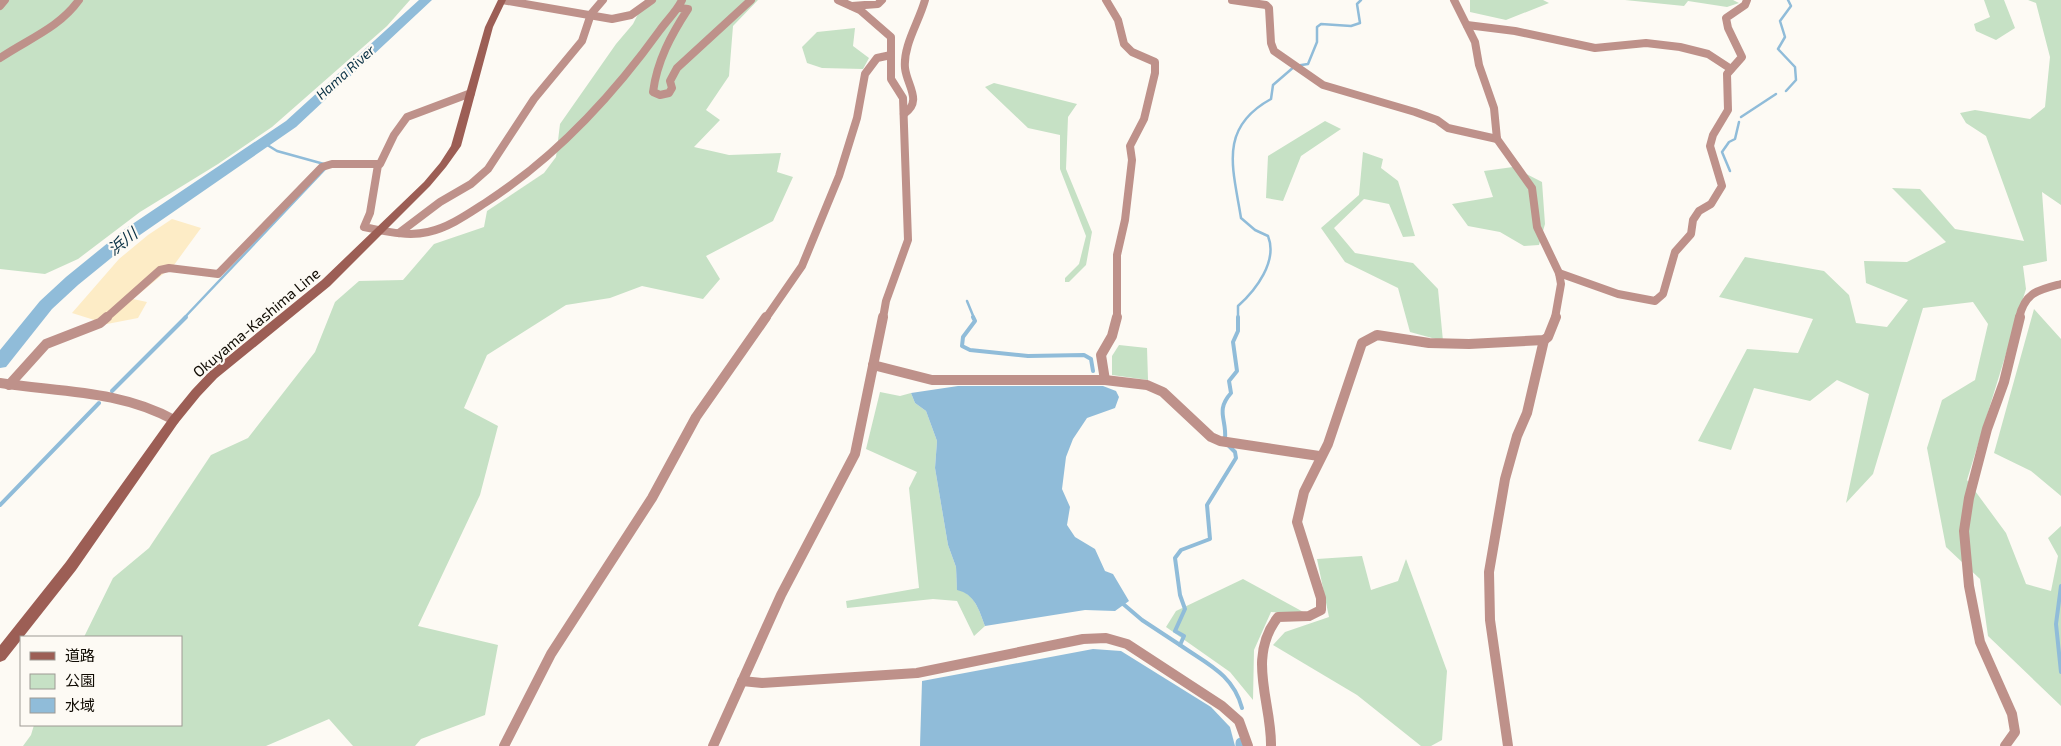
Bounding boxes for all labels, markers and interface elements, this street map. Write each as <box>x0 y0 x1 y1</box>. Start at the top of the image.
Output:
water label: Hama River <box>312 41 378 103</box>
water label: 浜川 <box>104 222 142 258</box>
street label: Okuyama-Kashima Line <box>189 264 323 380</box>
legend <box>20 636 182 726</box>
text: 道路 <box>65 646 95 664</box>
text: 公園 <box>65 671 95 689</box>
text: 水域 <box>65 696 95 714</box>

